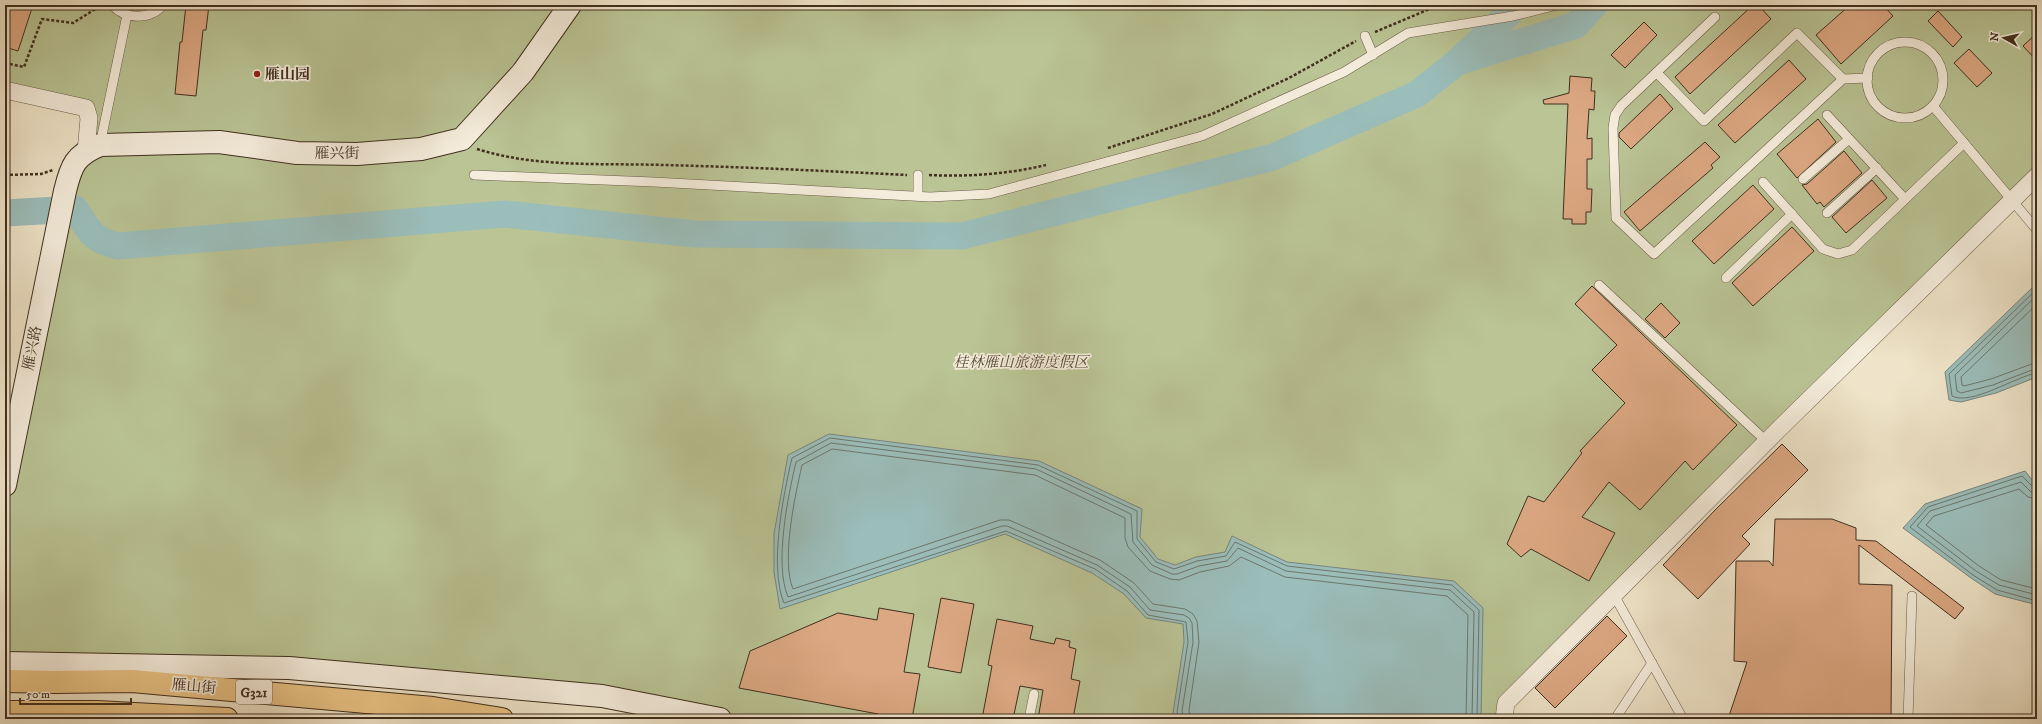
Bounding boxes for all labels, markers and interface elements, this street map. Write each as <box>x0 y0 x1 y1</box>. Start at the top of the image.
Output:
north arrow <box>1984 18 2024 58</box>
text: N <box>1988 31 2003 42</box>
place label: 雁山园 <box>265 65 310 84</box>
marker: 雁山园 <box>252 69 262 79</box>
street label: 雁兴街 <box>314 144 360 163</box>
street label: 雁兴路 <box>19 324 46 372</box>
park label: 桂林雁山旅游度假区 <box>953 353 1090 372</box>
street label: 雁山街 <box>171 675 217 698</box>
scale bar <box>20 680 131 706</box>
road number: G321 <box>236 680 272 704</box>
text: 50 m <box>26 687 50 702</box>

